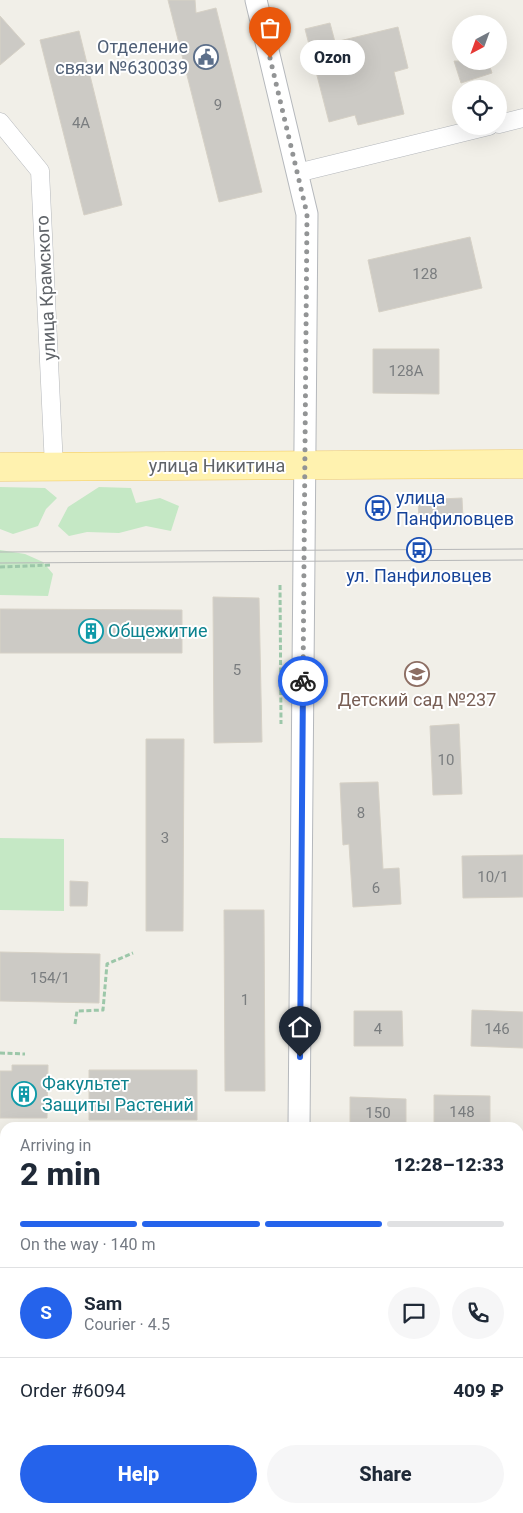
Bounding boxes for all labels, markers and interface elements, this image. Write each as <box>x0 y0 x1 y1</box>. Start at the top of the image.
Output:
pin <box>249 7 291 58</box>
icon: bag <box>256 14 284 42</box>
north arrow <box>452 15 508 70</box>
map controls <box>452 15 507 135</box>
place label: Отделение связи №630039 <box>55 36 188 78</box>
callout: Ozon <box>300 40 365 76</box>
public building icon: Отделение связи №630039 <box>193 44 219 70</box>
text: Ozon <box>314 48 351 67</box>
button: locate <box>452 80 507 135</box>
house number: 9 <box>214 96 222 114</box>
house number: 4А <box>72 114 90 132</box>
street label: улица Крамского <box>31 215 60 361</box>
house number: 128 <box>412 265 438 283</box>
house number: 128А <box>388 362 424 380</box>
street label: улица Никитина <box>149 455 285 476</box>
place label: улица Панфиловцев <box>396 487 514 529</box>
bus stop icon: улица Панфиловцев <box>365 495 391 521</box>
bus stop icon: ул. Панфиловцев <box>406 537 432 563</box>
place label: ул. Панфиловцев <box>346 565 492 586</box>
building icon: Общежитие <box>78 618 104 644</box>
place label: Общежитие <box>108 620 208 641</box>
courier <box>278 656 328 706</box>
house number: 5 <box>233 661 241 679</box>
school or university icon: Детский сад №237 <box>404 661 430 687</box>
icon: bike <box>289 667 317 695</box>
place label: Детский сад №237 <box>338 689 496 710</box>
house number: 10 <box>438 751 454 769</box>
house number: 8 <box>357 804 365 822</box>
house number: 3 <box>161 829 169 847</box>
house number: 10/1 <box>477 868 509 886</box>
house number: 6 <box>372 879 380 897</box>
house number: 154/1 <box>30 969 70 987</box>
house number: 1 <box>241 991 249 1009</box>
pin <box>279 1006 321 1057</box>
icon: home <box>286 1013 314 1041</box>
house number: 4 <box>374 1020 383 1038</box>
house number: 146 <box>484 1020 510 1038</box>
place label: Факультет Защиты Растений <box>42 1073 194 1115</box>
building icon: Факультет Защиты Растений <box>11 1081 37 1107</box>
house number: 148 <box>449 1103 475 1121</box>
house number: 150 <box>365 1104 391 1122</box>
text: Arriving in <box>20 1136 91 1155</box>
text: 12:28–12:33 <box>393 1153 504 1176</box>
text: 2 min <box>20 1155 101 1193</box>
text: On the way · 140 m <box>20 1235 156 1254</box>
button: chat <box>388 1287 440 1339</box>
button: phone <box>452 1287 504 1339</box>
text: Sam <box>84 1292 122 1315</box>
text: S <box>40 1301 52 1324</box>
text: Courier · 4.5 <box>84 1315 170 1334</box>
text: Order #6094 <box>20 1379 126 1402</box>
text: 409 ₽ <box>453 1379 504 1402</box>
button: Help <box>20 1445 257 1503</box>
button: Share <box>267 1445 504 1503</box>

